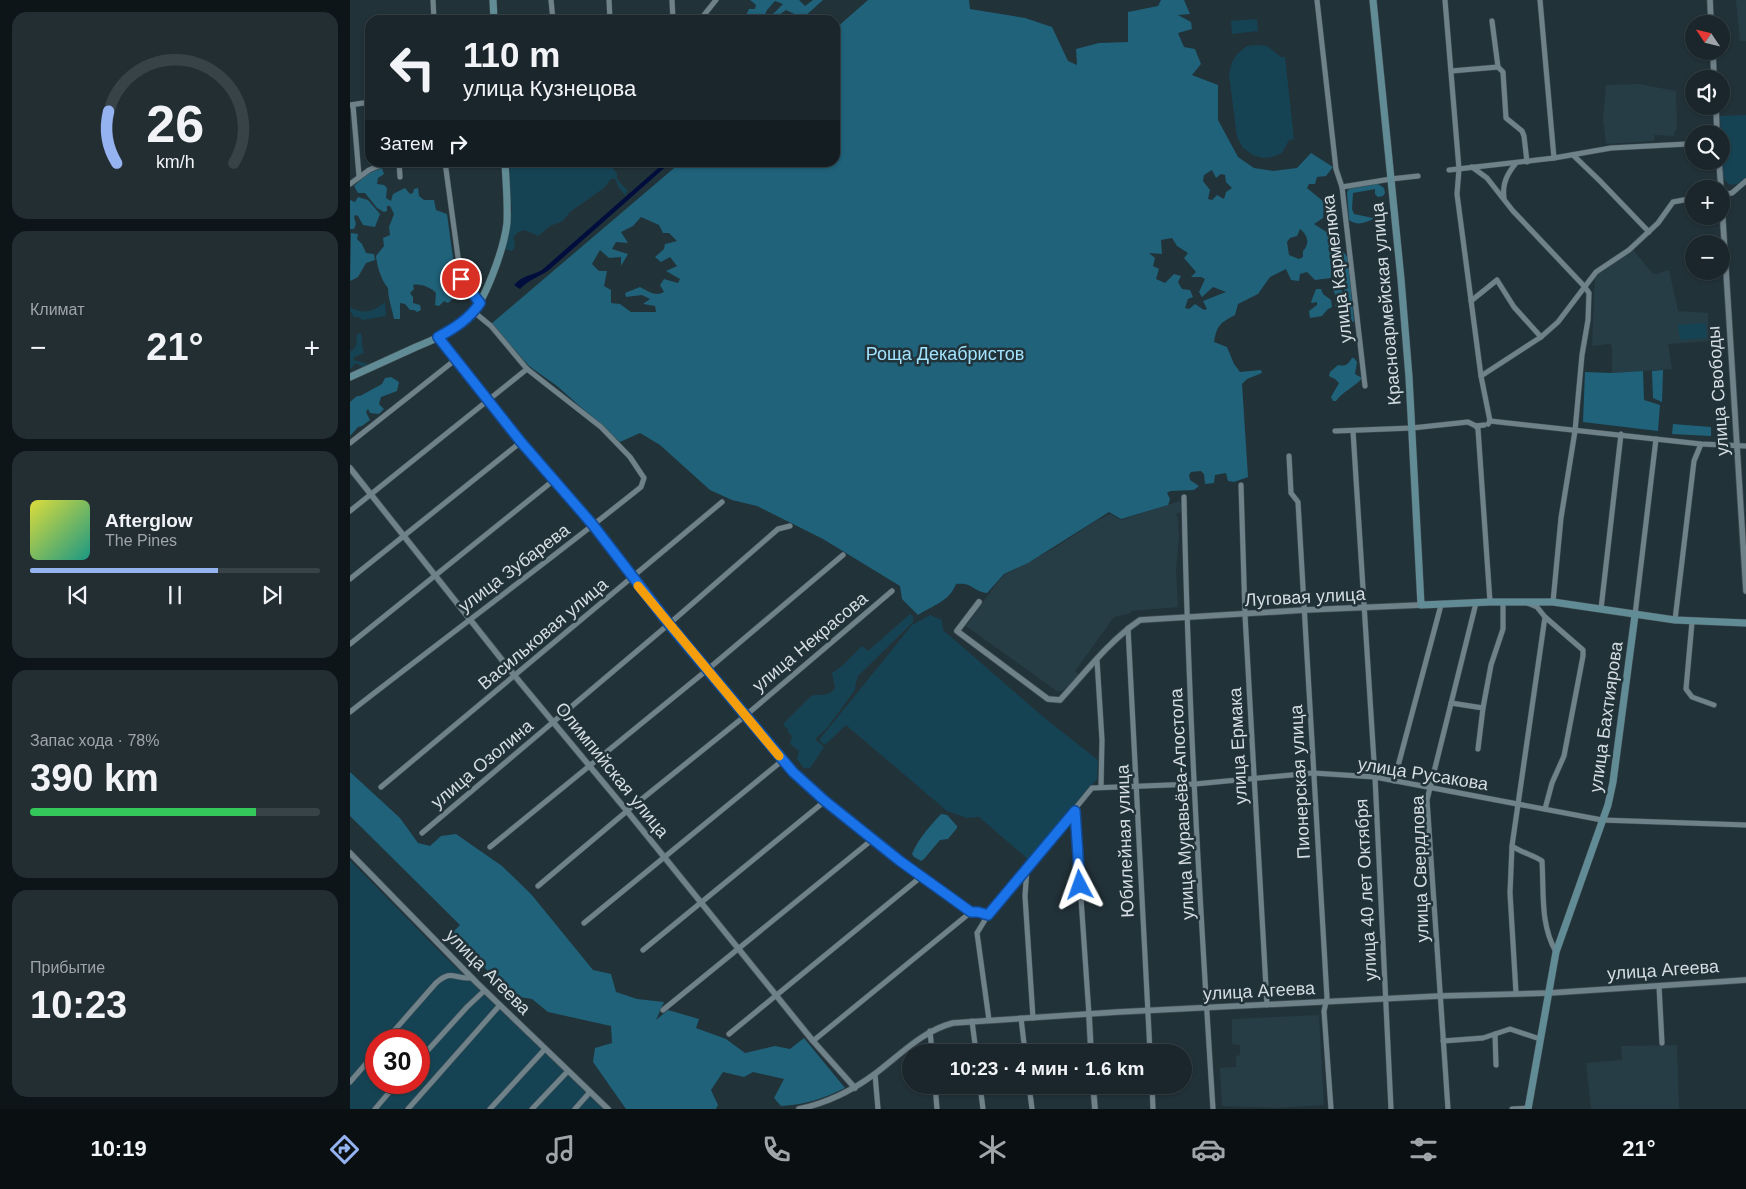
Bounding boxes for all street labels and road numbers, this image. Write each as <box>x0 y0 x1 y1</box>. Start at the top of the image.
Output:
street label: улица Кармелюка <box>1318 193 1356 344</box>
street label: Красноармейская улица <box>1367 201 1405 406</box>
street label: улица Свободы <box>1703 325 1733 457</box>
street label: улица Зубарева <box>455 519 574 616</box>
street label: Васильковая улица <box>474 573 612 694</box>
street label: Луговая улица <box>1244 584 1367 610</box>
street label: улица Некрасова <box>748 587 872 696</box>
street label: улица Бахтиярова <box>1585 639 1627 794</box>
street label: улица Ермака <box>1225 686 1251 805</box>
street label: улица Муравьёва-Апостола <box>1166 687 1198 920</box>
street label: Олимпийская улица <box>551 698 673 842</box>
street label: Пионерская улица <box>1286 703 1314 860</box>
street label: улица Озолина <box>427 715 538 812</box>
street label: улица Русакова <box>1356 754 1491 794</box>
street label: Юбилейная улица <box>1112 763 1138 918</box>
street label: улица Свердлова <box>1407 794 1433 943</box>
street label: улица 40 лет Октября <box>1351 798 1381 982</box>
street label: улица Агеева <box>441 925 535 1019</box>
street label: улица Агеева <box>1606 956 1721 984</box>
street label: улица Агеева <box>1203 978 1316 1004</box>

